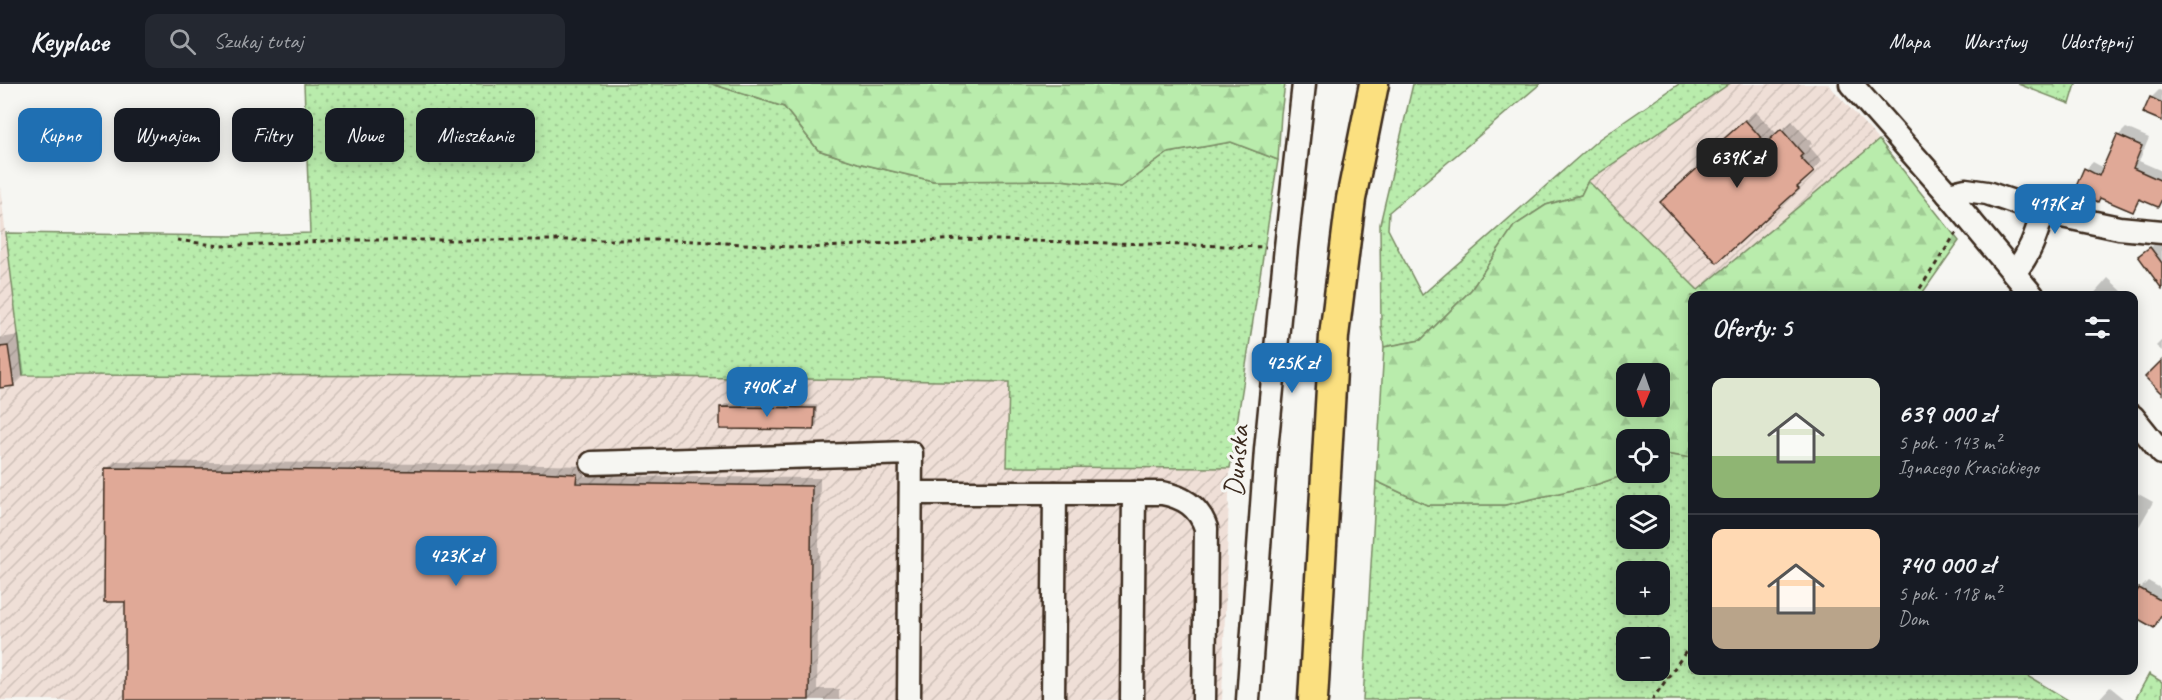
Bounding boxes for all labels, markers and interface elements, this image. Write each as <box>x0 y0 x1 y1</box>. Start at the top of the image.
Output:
search box <box>145 14 565 68</box>
text: Keyplace <box>30 24 109 59</box>
icon: search <box>166 25 199 58</box>
text: Szukaj tutaj <box>214 27 303 55</box>
text: Mapa <box>1889 28 1930 54</box>
text: Warstwy <box>1963 28 2027 54</box>
text: Udostępnij <box>2060 28 2132 54</box>
chip: Kupno <box>18 108 102 162</box>
chip: Wynajem <box>114 108 220 162</box>
chip: Filtry <box>232 108 313 162</box>
chip: Nowe <box>325 108 404 162</box>
chip: Mieszkanie <box>416 108 535 162</box>
pin: 639K zł <box>1682 138 1792 189</box>
text: 639K zł <box>1711 145 1763 170</box>
pin: 417K zł <box>2000 184 2110 235</box>
text: 417K zł <box>2029 191 2081 216</box>
text: Oferty: 5 <box>1712 311 1792 344</box>
icon: filters <box>2081 311 2114 344</box>
pin: 425K zł <box>1237 343 1347 394</box>
text: 425K zł <box>1266 350 1318 375</box>
north arrow <box>1616 363 1670 417</box>
map controls <box>1616 363 1670 681</box>
pin: 740K zł <box>712 367 822 418</box>
text: 740K zł <box>741 374 793 399</box>
text: 639 000 zł <box>1898 397 1995 430</box>
icon: home <box>1760 402 1832 474</box>
street label: Duńska <box>1215 422 1257 498</box>
button: locate <box>1616 429 1670 483</box>
text: 5 pok. · 143 m² <box>1898 430 2001 455</box>
text: Ignacego Krasickiego <box>1898 455 2039 480</box>
button: layers <box>1616 495 1670 549</box>
pin: 423K zł <box>401 536 511 587</box>
text: 423K zł <box>430 543 482 568</box>
text: 740 000 zł <box>1898 548 1995 581</box>
icon: home <box>1760 553 1832 625</box>
button: + <box>1616 561 1670 615</box>
text: 5 pok. · 118 m² <box>1898 581 2001 606</box>
text: Dom <box>1898 606 1928 631</box>
button: − <box>1616 627 1670 681</box>

